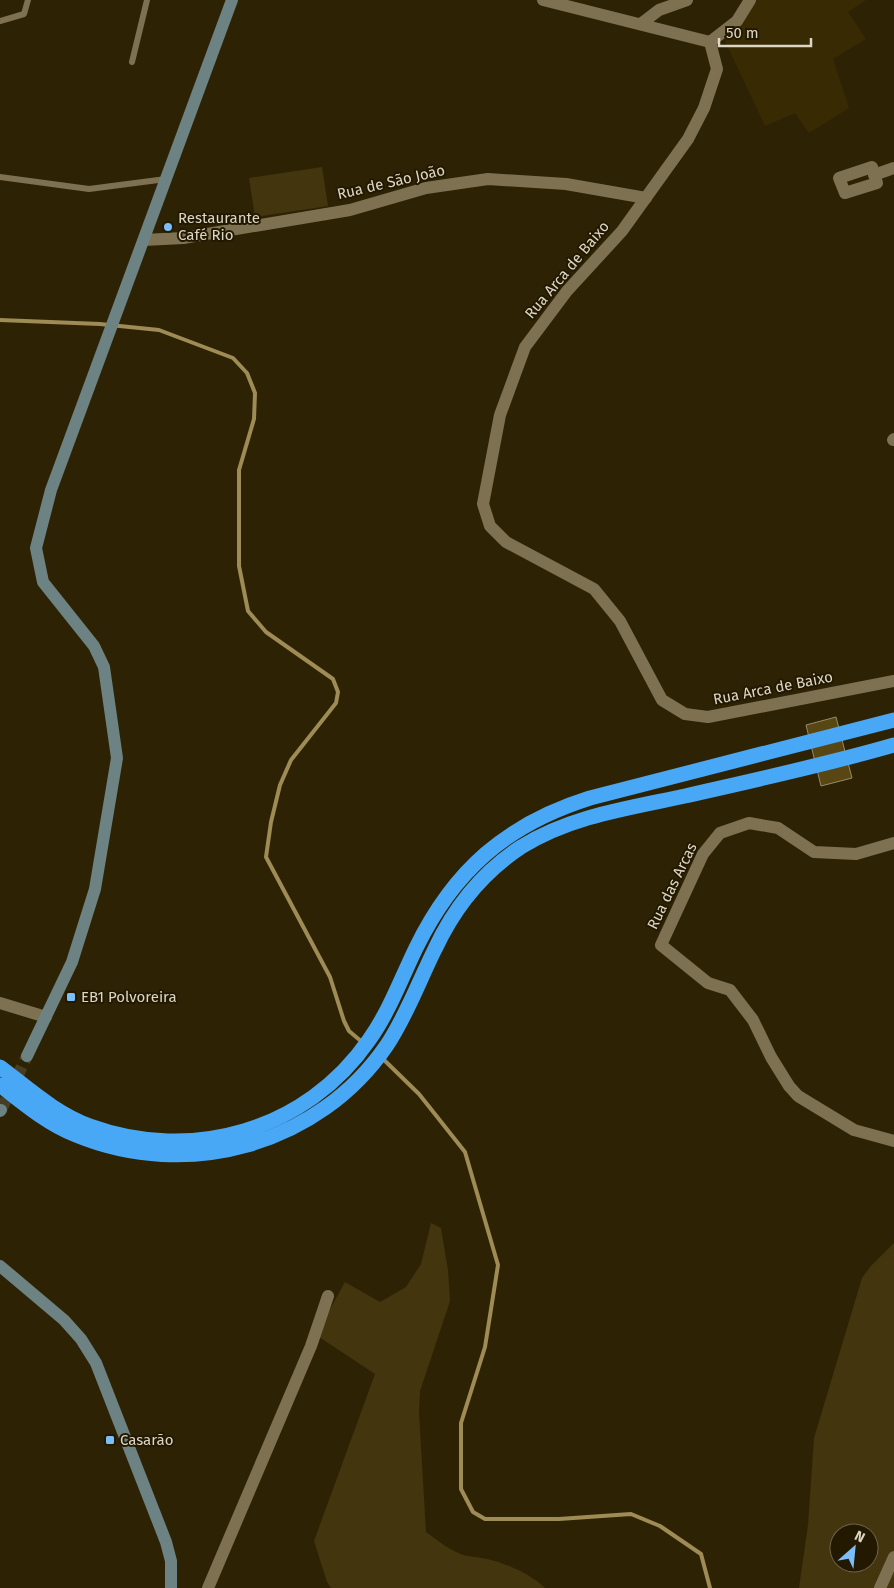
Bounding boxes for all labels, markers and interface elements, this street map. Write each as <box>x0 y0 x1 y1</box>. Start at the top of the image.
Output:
scale bar <box>719 15 812 47</box>
text: 50 m <box>726 24 759 42</box>
street label: Rua de São João <box>335 161 447 203</box>
place label: Restaurante Café Rio <box>178 209 260 244</box>
street label: Rua Arca de Baixo <box>521 218 613 322</box>
marker: Restaurante Café Rio <box>162 221 174 233</box>
street label: Rua Arca de Baixo <box>712 668 834 708</box>
street label: Rua das Arcas <box>643 840 701 932</box>
place label: EB1 Polvoreira <box>81 988 177 1006</box>
marker: EB1 Polvoreira <box>65 991 77 1003</box>
place label: Casarão <box>120 1431 173 1449</box>
marker: Casarão <box>104 1434 116 1446</box>
north arrow <box>829 1523 879 1573</box>
text: N <box>852 1527 868 1547</box>

